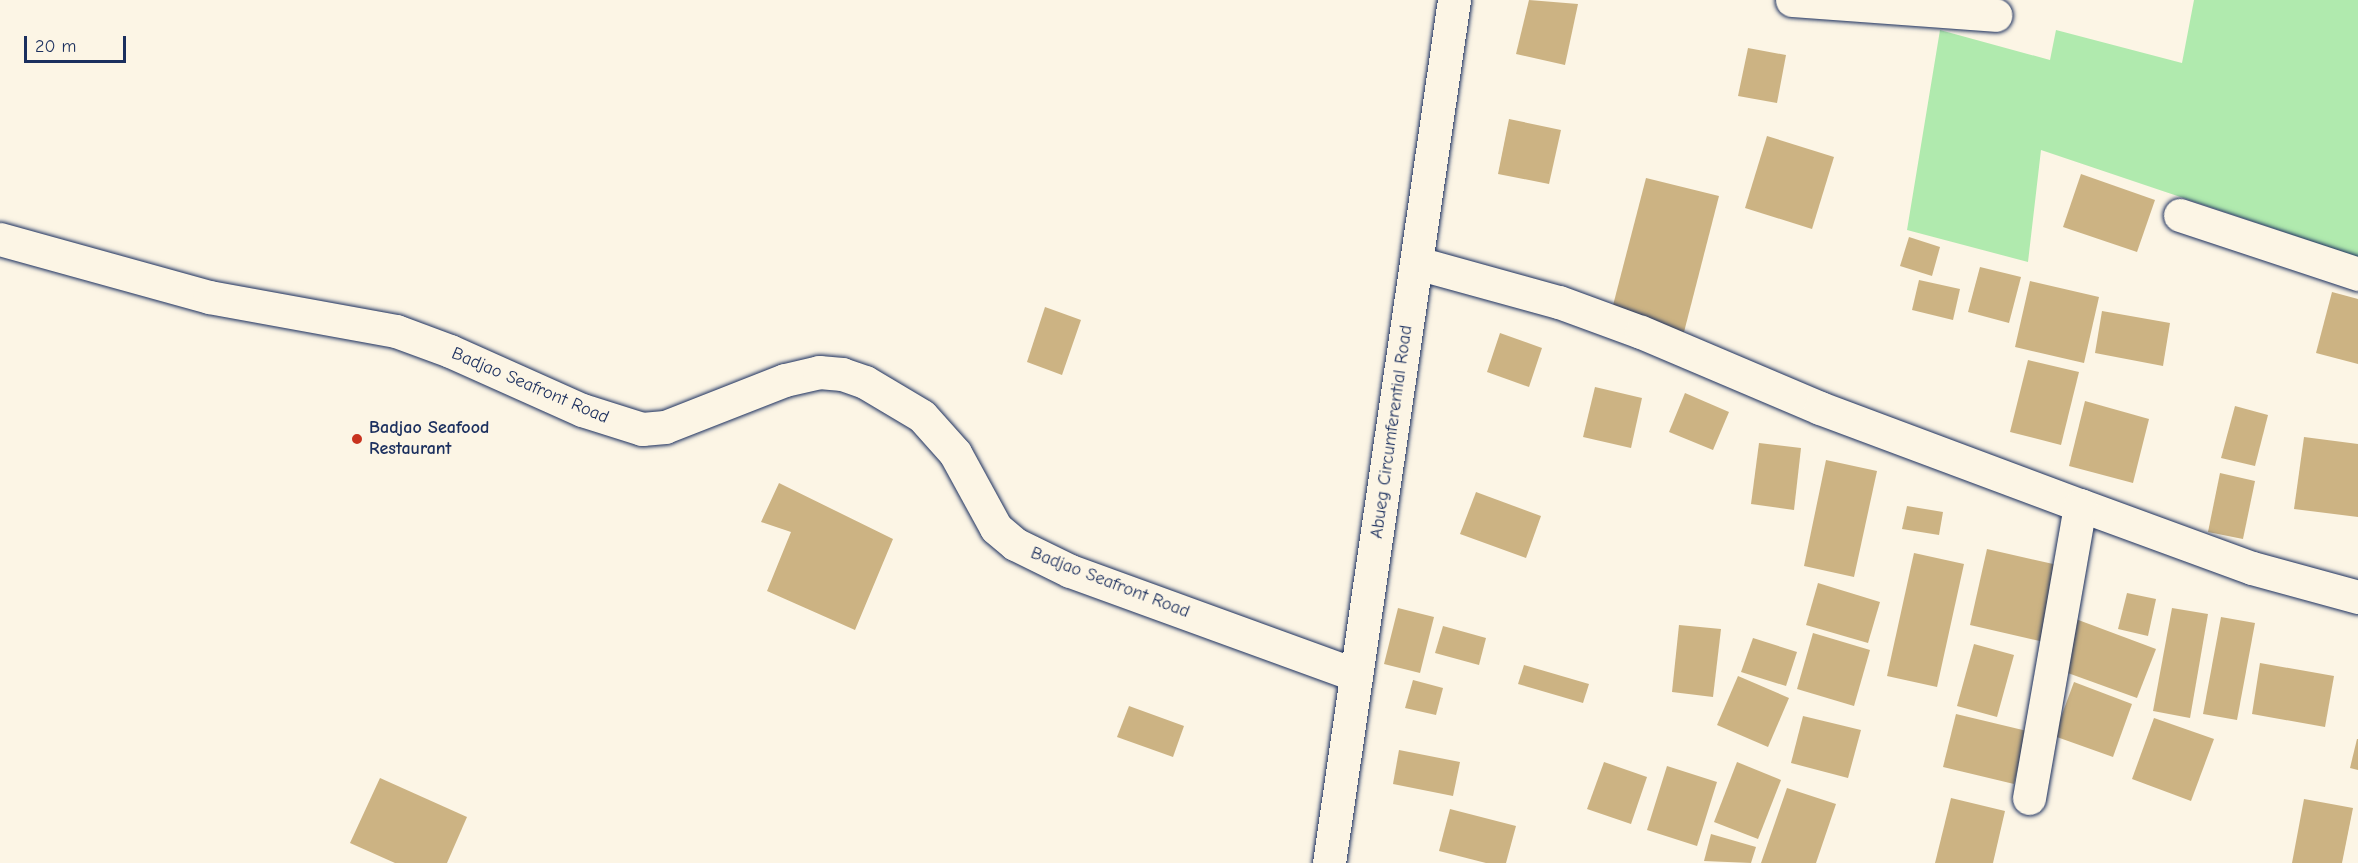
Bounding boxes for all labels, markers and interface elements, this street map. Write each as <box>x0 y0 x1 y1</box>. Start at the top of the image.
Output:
scale bar <box>27 24 129 62</box>
text: 20 m <box>35 36 76 57</box>
street label: Abueg Circumferential Road <box>1366 324 1418 540</box>
street label: Badjao Seafront Road <box>448 343 612 429</box>
place label: Badjao Seafood Restaurant <box>369 418 489 460</box>
marker: Badjao Seafood Restaurant <box>350 432 364 446</box>
street label: Badjao Seafront Road <box>1027 543 1193 623</box>

